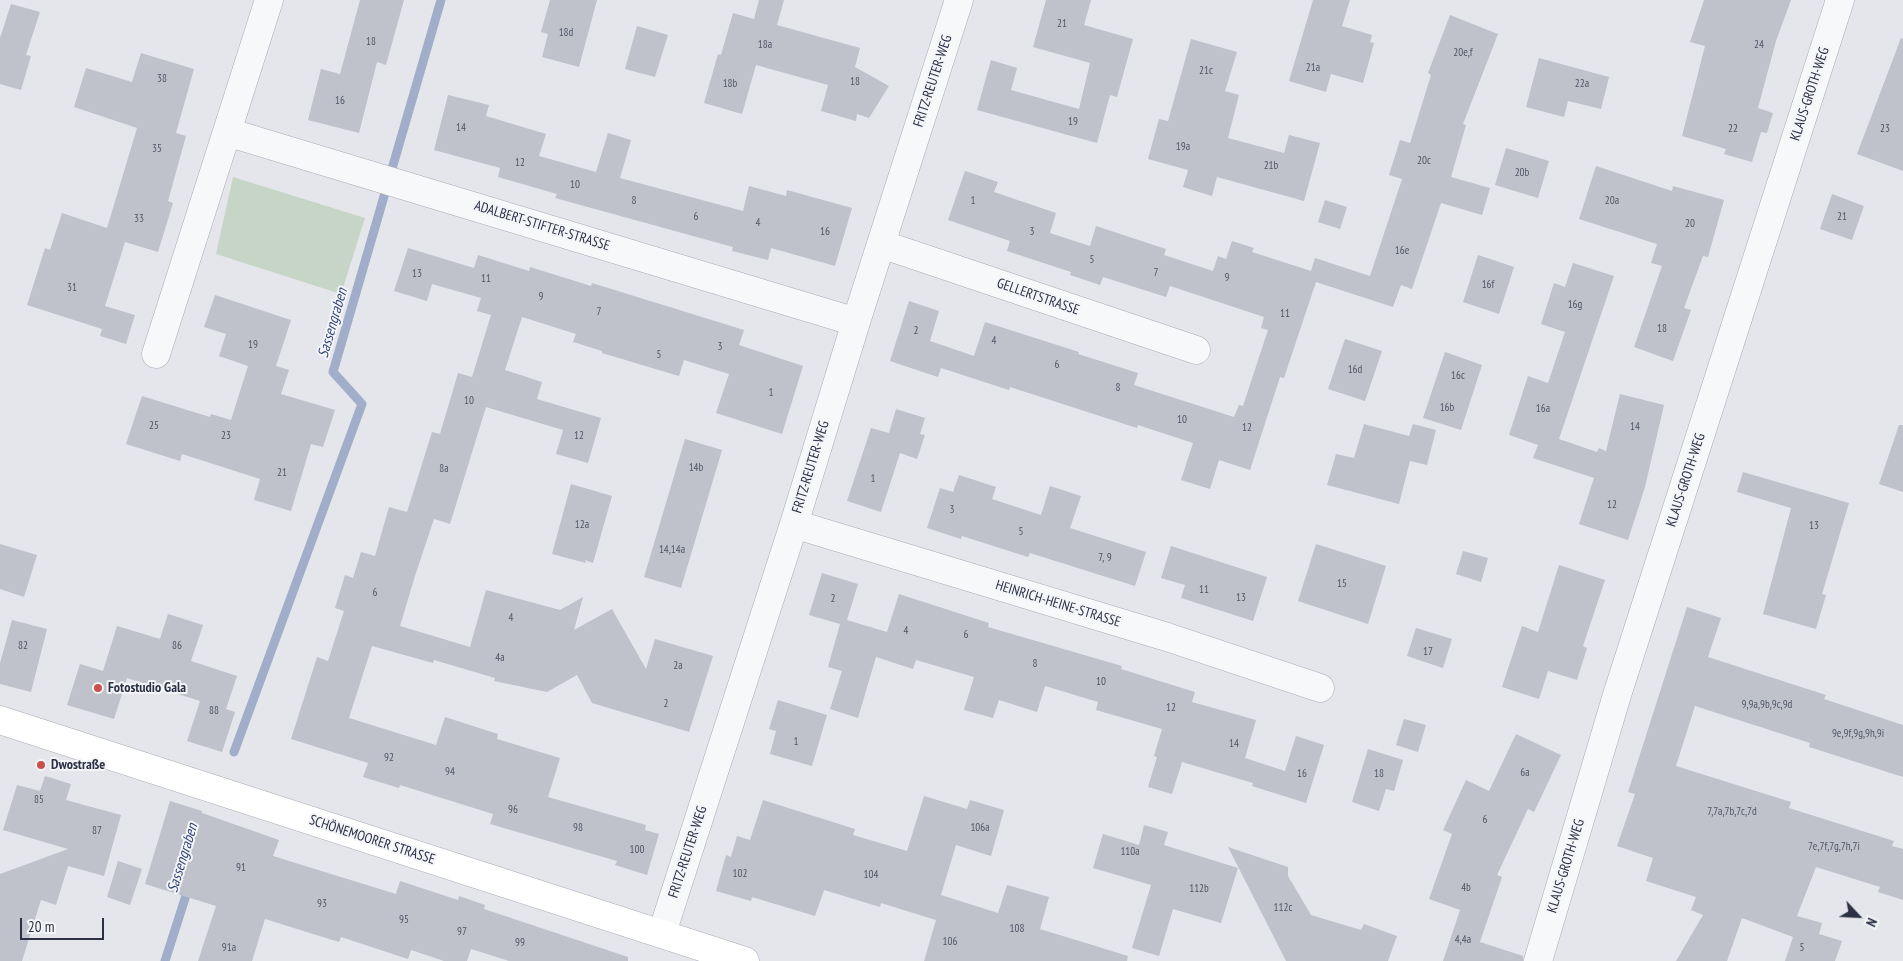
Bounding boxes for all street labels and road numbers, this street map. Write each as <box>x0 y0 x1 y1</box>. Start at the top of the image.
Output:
street label: FRITZ-REUTER-WEG <box>910 33 956 129</box>
street label: KLAUS-GROTH-WEG <box>1787 45 1833 143</box>
street label: ADALBERT-STIFTER-STRASSE <box>472 197 612 255</box>
street label: GELLERTSTRASSE <box>995 275 1081 319</box>
street label: FRITZ-REUTER-WEG <box>789 419 833 515</box>
street label: KLAUS-GROTH-WEG <box>1663 431 1709 529</box>
street label: HEINRICH-HEINE-STRASSE <box>993 577 1123 631</box>
street label: FRITZ-REUTER-WEG <box>665 804 711 900</box>
street label: SCHÖNEMOORER STRASSE <box>307 812 437 868</box>
street label: KLAUS-GROTH-WEG <box>1544 817 1588 915</box>

